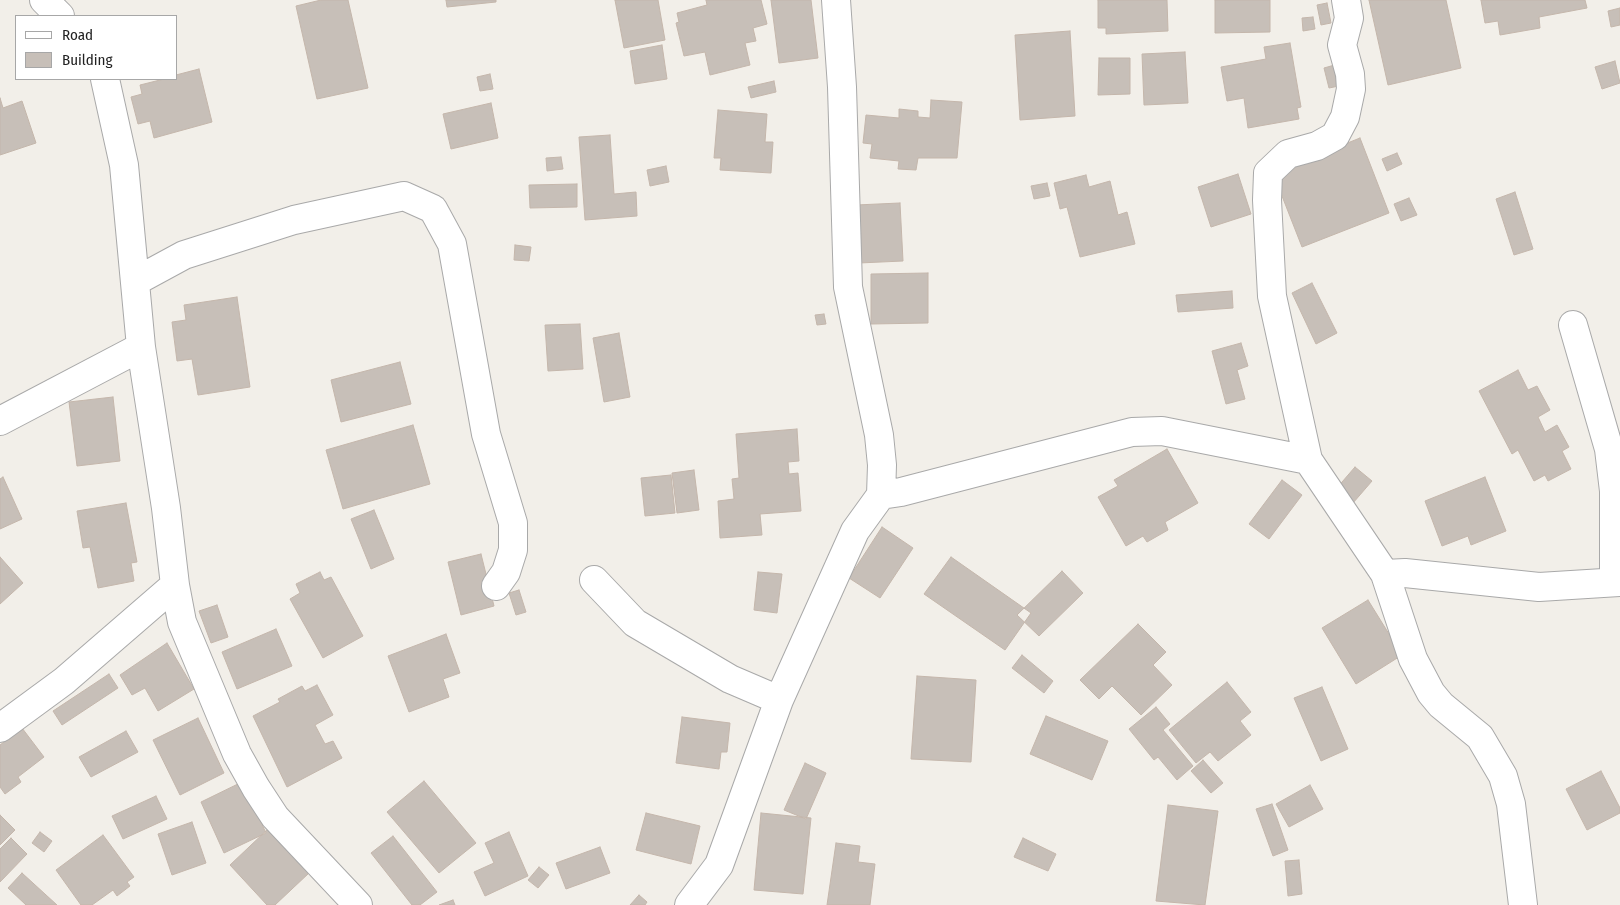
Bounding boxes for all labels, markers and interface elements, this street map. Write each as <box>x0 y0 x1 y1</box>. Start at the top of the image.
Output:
legend <box>15 15 178 80</box>
text: Road <box>62 26 93 44</box>
text: Building <box>62 51 113 69</box>

